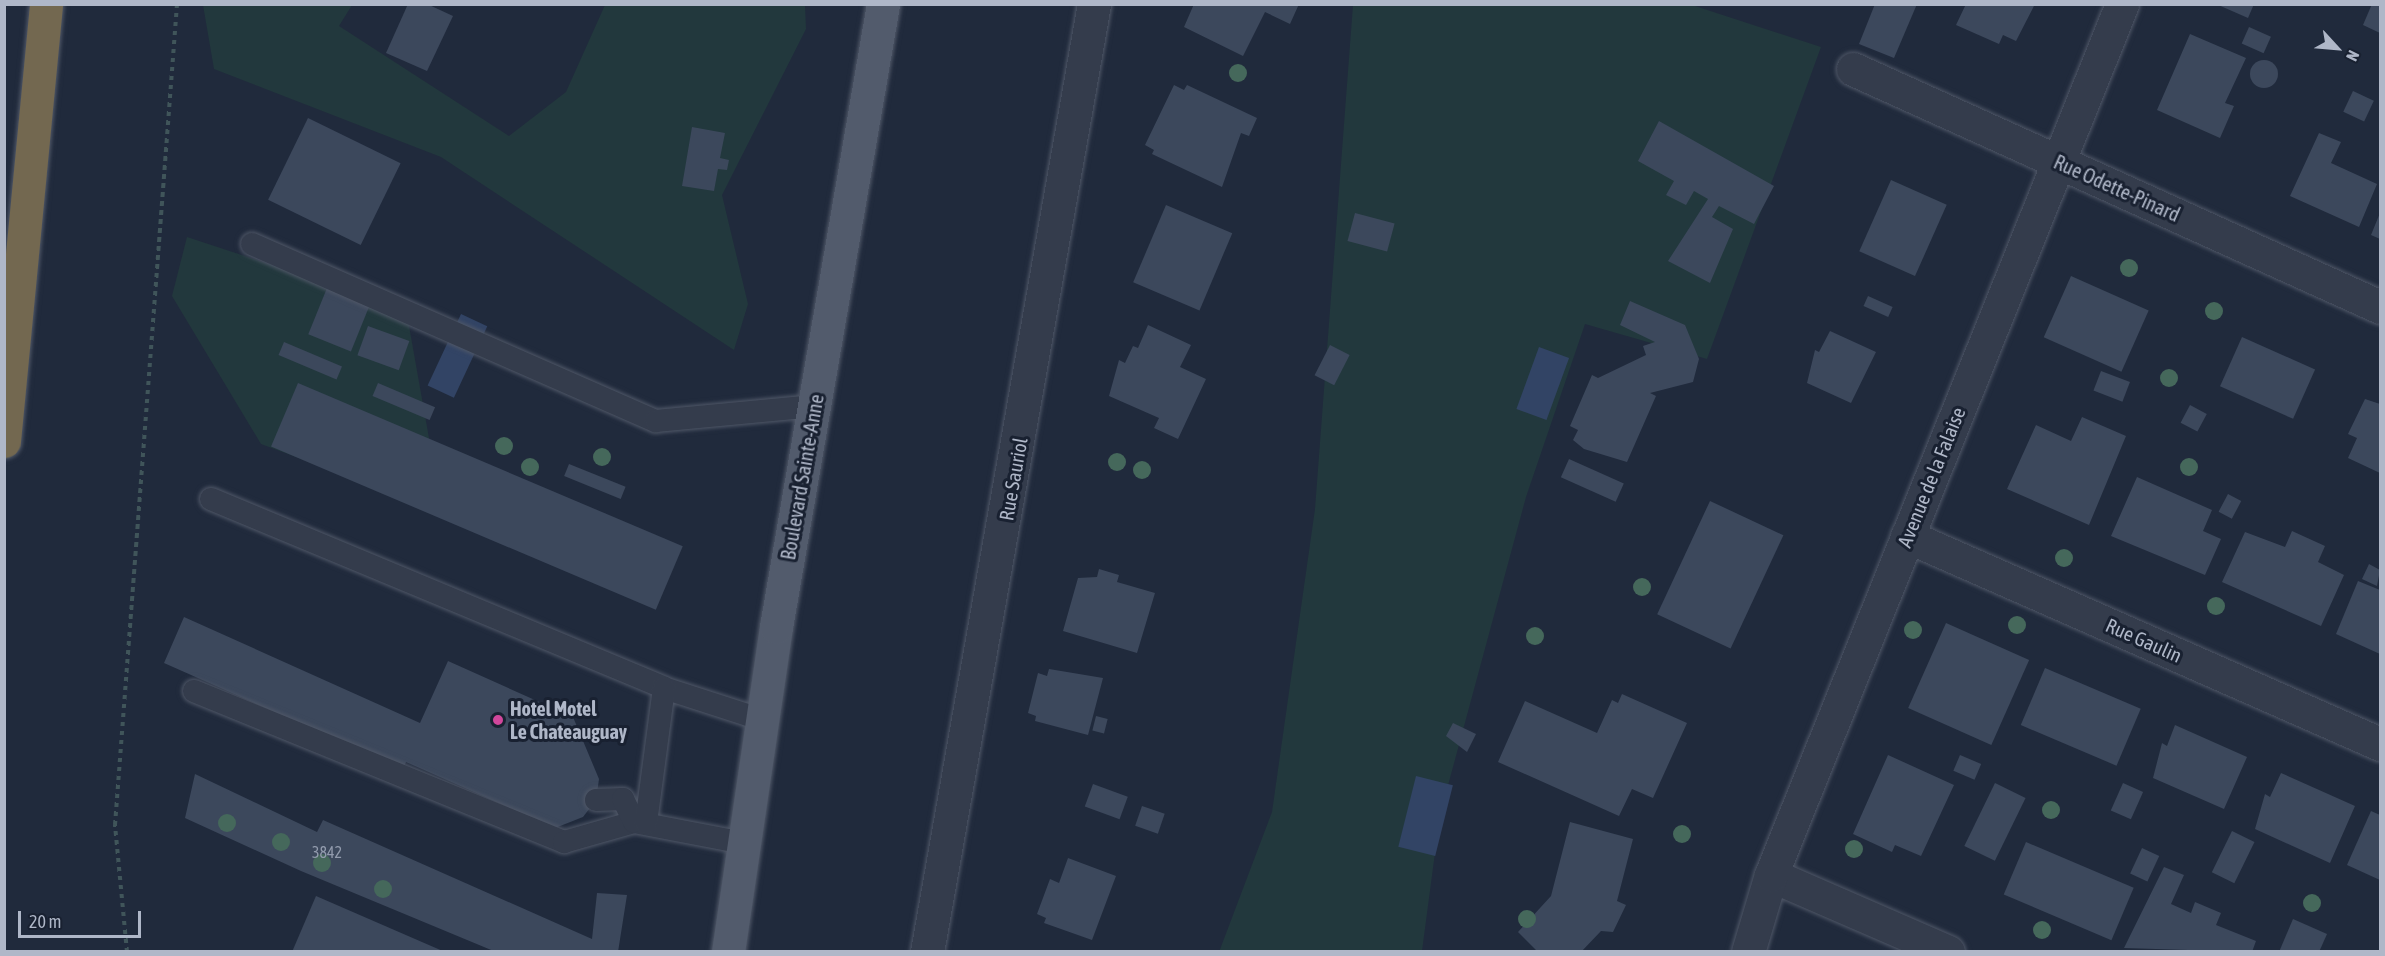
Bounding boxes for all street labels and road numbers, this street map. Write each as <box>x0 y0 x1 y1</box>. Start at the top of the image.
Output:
street label: Rue Odette-Pinard <box>2050 149 2184 227</box>
street label: Boulevard Sainte-Anne <box>776 392 828 562</box>
street label: Avenue de la Falaise <box>1892 403 1970 551</box>
street label: Rue Sauriol <box>994 436 1032 522</box>
street label: Rue Gaulin <box>2102 613 2186 667</box>

